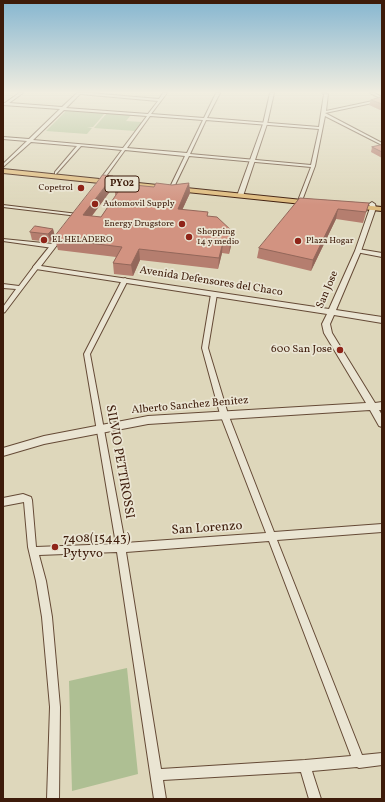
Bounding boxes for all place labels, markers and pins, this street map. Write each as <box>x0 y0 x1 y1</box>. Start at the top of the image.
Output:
place label: Copetrol <box>39 183 73 193</box>
marker: Copetrol <box>76 183 86 193</box>
marker: Automovil Supply <box>90 199 100 209</box>
place label: Automovil Supply <box>103 199 175 209</box>
place label: Energy Drugstore <box>104 219 174 229</box>
marker: Energy Drugstore <box>177 219 187 229</box>
place label: Shopping 14 y medio <box>197 227 239 248</box>
marker: Shopping 14 y medio <box>184 232 194 242</box>
marker: EL HELADERO <box>39 235 49 245</box>
place label: EL HELADERO <box>52 235 113 245</box>
marker: Plaza Hogar <box>293 236 303 246</box>
place label: Plaza Hogar <box>306 236 354 246</box>
place label: 600 San Jose <box>271 343 332 357</box>
marker: 600 San Jose <box>335 345 345 355</box>
place label: 7408(15443) Pytyvo <box>63 532 130 563</box>
marker: 7408(15443) Pytyvo <box>50 542 60 552</box>

